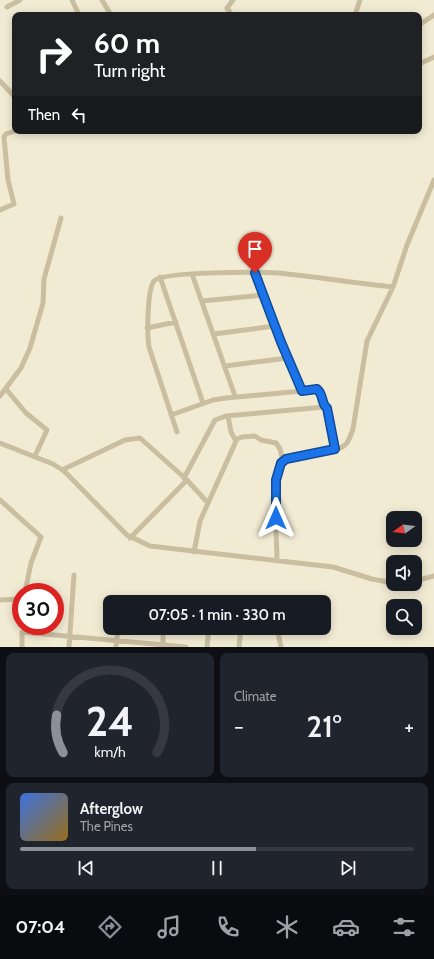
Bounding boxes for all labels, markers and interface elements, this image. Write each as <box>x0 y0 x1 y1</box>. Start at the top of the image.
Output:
text: 60 m <box>94 26 160 60</box>
icon: right <box>28 28 80 80</box>
text: Turn right <box>94 60 165 82</box>
icon: left <box>68 104 90 126</box>
text: Then <box>28 106 60 124</box>
pin <box>238 232 272 273</box>
icon: arrive <box>244 238 266 260</box>
position arrow <box>255 497 297 539</box>
north arrow <box>386 511 422 547</box>
map controls <box>386 511 422 635</box>
button: sound <box>386 555 422 591</box>
speed limit sign: 30 <box>12 583 64 635</box>
button: search <box>386 599 422 635</box>
text: 07:05 · 1 min · 330 m <box>148 606 286 624</box>
text: Climate <box>234 688 276 704</box>
text: 24 <box>86 696 134 746</box>
text: 21° <box>306 708 342 745</box>
text: − <box>234 713 244 740</box>
text: + <box>404 713 414 740</box>
text: km/h <box>94 743 126 761</box>
text: Afterglow <box>80 800 143 818</box>
text: The Pines <box>80 818 133 834</box>
icon: previous <box>75 857 97 879</box>
icon: pause <box>206 857 228 879</box>
icon: next <box>337 857 359 879</box>
icon: directions <box>96 913 124 941</box>
icon: music <box>155 913 183 941</box>
icon: phone <box>214 913 242 941</box>
icon: climate <box>273 913 301 941</box>
icon: car <box>332 913 360 941</box>
icon: filters <box>390 913 418 941</box>
text: 07:04 <box>15 916 65 938</box>

